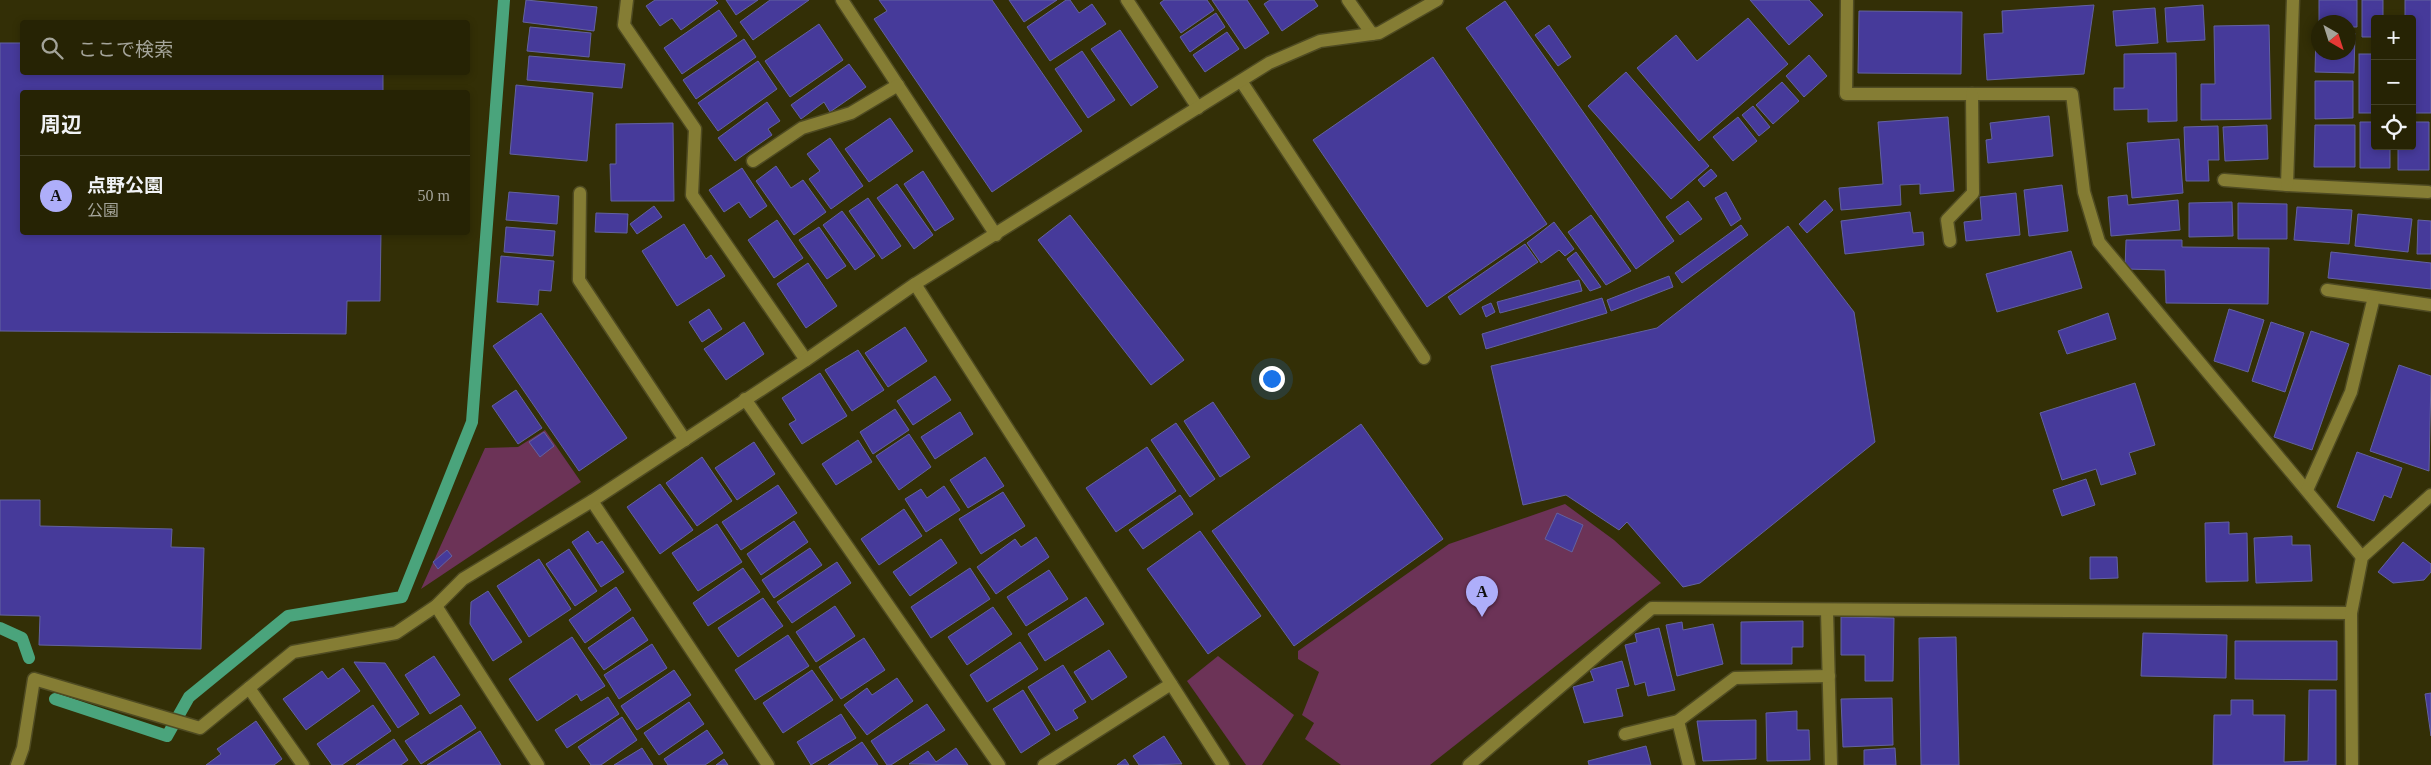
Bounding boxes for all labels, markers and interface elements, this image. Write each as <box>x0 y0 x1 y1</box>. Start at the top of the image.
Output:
north arrow <box>2311 15 2356 60</box>
map controls <box>2371 15 2416 150</box>
button: + <box>2371 15 2416 60</box>
search box <box>20 20 470 75</box>
icon: search <box>38 34 66 62</box>
text: ここで検索 <box>78 39 173 60</box>
button: − <box>2371 60 2416 105</box>
button: locate <box>2371 105 2416 150</box>
text: 周辺 <box>40 113 82 137</box>
text: 点野公園 <box>87 175 163 196</box>
text: A <box>50 187 62 204</box>
text: 50 m <box>418 187 450 204</box>
text: 公園 <box>87 202 119 219</box>
your location <box>1259 366 1285 392</box>
pin: A <box>1466 576 1498 617</box>

